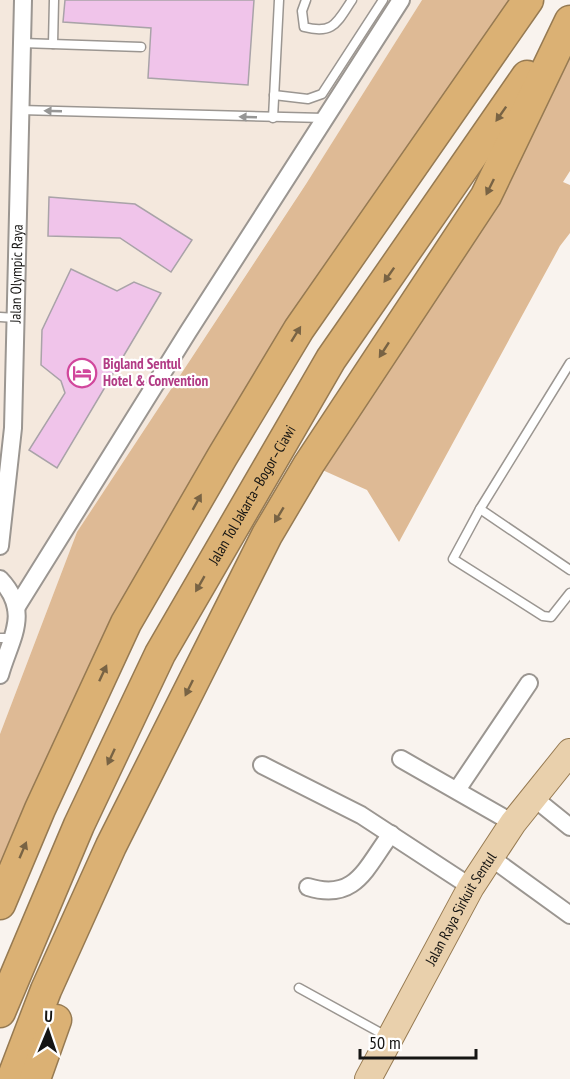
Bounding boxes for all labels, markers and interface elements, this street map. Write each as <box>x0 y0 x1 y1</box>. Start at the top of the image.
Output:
one-way arrow <box>44 106 63 116</box>
one-way arrow <box>495 106 507 122</box>
one-way arrow <box>238 112 257 122</box>
one-way arrow <box>486 179 495 196</box>
street label: Jalan Olympic Raya <box>5 224 27 324</box>
one-way arrow <box>383 266 395 282</box>
one-way arrow <box>291 326 302 342</box>
one-way arrow <box>378 342 390 358</box>
place label: Bigland Sentul Hotel & Convention <box>103 354 208 390</box>
hotel icon: Bigland Sentul Hotel & Convention <box>66 357 98 389</box>
street label: Jalan Tol Jakarta–Bogor–Ciawi <box>203 422 300 569</box>
one-way arrow <box>192 493 202 510</box>
one-way arrow <box>273 507 284 523</box>
one-way arrow <box>195 576 205 593</box>
one-way arrow <box>99 664 108 681</box>
one-way arrow <box>184 679 194 696</box>
one-way arrow <box>107 749 116 766</box>
one-way arrow <box>18 841 28 859</box>
street label: Jalan Raya Sirkuit Sentul <box>420 848 501 969</box>
north arrow <box>18 1001 78 1061</box>
text: U <box>44 1006 53 1026</box>
scale bar <box>360 1022 476 1060</box>
text: 50 m <box>369 1031 401 1054</box>

